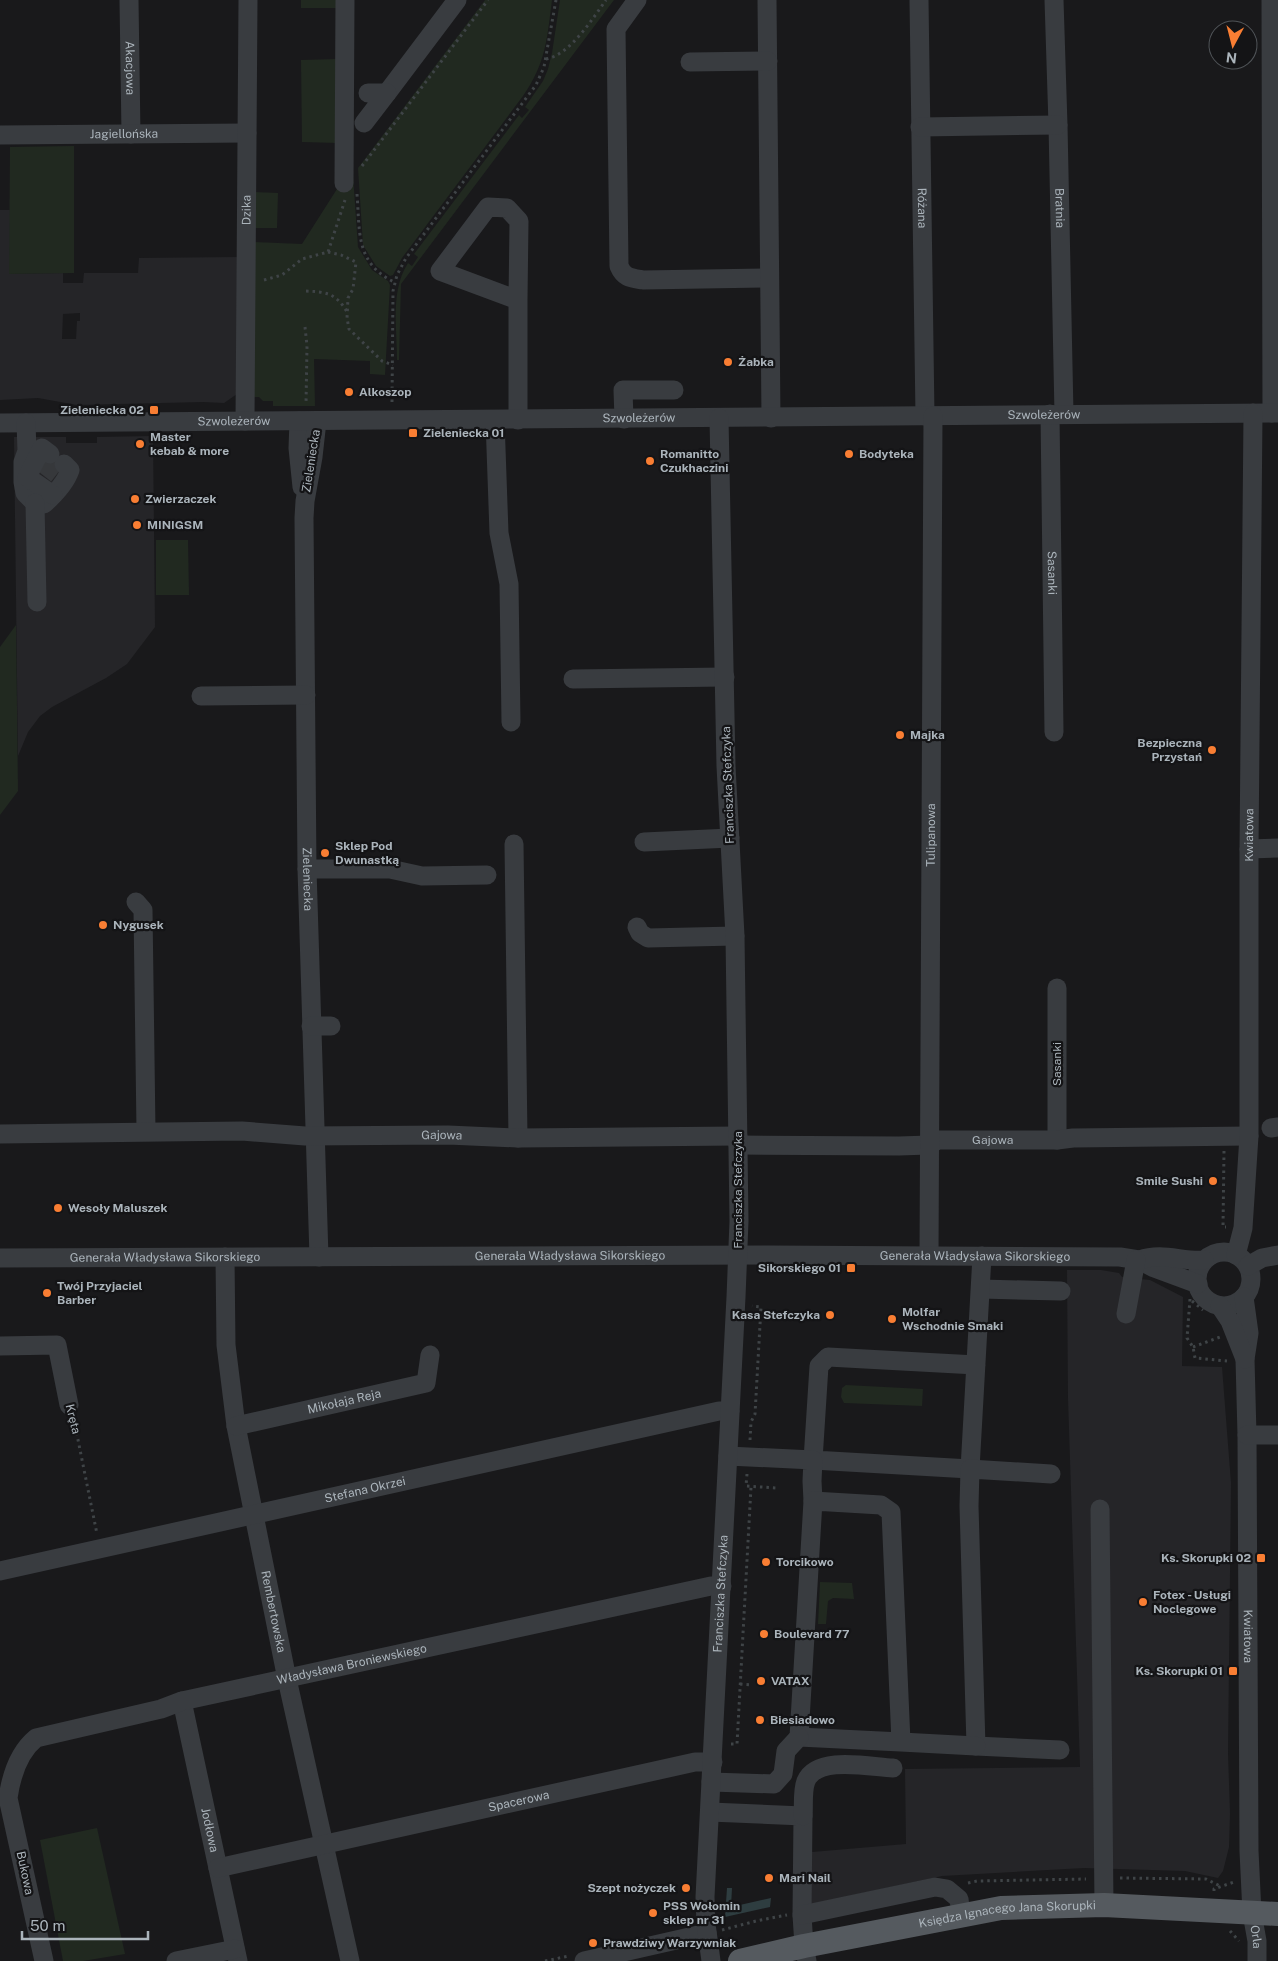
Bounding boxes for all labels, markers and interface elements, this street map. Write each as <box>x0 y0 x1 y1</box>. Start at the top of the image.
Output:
north arrow <box>1208 20 1258 70</box>
street label: Akacjowa <box>123 41 137 95</box>
text: N <box>1225 49 1238 67</box>
street label: Jagiellońska <box>90 127 158 141</box>
street label: Różana <box>915 188 929 228</box>
street label: Bratnia <box>1052 188 1067 228</box>
street label: Dzika <box>239 195 254 225</box>
place label: Żabka <box>738 355 774 369</box>
marker: Żabka <box>722 356 734 368</box>
place label: Alkoszop <box>359 385 411 399</box>
marker: Alkoszop <box>343 386 355 398</box>
place label: Zieleniecka 02 <box>60 403 144 417</box>
marker: Zieleniecka 02 <box>148 404 160 416</box>
street label: Szwoleżerów <box>1007 408 1081 422</box>
street label: Szwoleżerów <box>602 411 676 425</box>
street label: Szwoleżerów <box>197 414 271 428</box>
place label: Zieleniecka 01 <box>423 426 504 440</box>
marker: Zieleniecka 01 <box>407 427 419 439</box>
street label: Zieleniecka <box>299 428 323 494</box>
place label: Master kebab & more <box>150 430 229 458</box>
marker: Master kebab & more <box>134 438 146 450</box>
place label: Romanitto Czukhaczini <box>660 447 728 475</box>
place label: Bodyteka <box>859 447 914 461</box>
marker: Bodyteka <box>843 448 855 460</box>
marker: Romanitto Czukhaczini <box>644 455 656 467</box>
place label: Zwierzaczek <box>145 492 216 506</box>
marker: Zwierzaczek <box>129 493 141 505</box>
place label: MINIGSM <box>147 518 203 532</box>
marker: MINIGSM <box>131 519 143 531</box>
street label: Sasanki <box>1045 551 1059 595</box>
street label: Franciszka Stefczyka <box>719 726 737 844</box>
place label: Majka <box>910 728 945 742</box>
marker: Majka <box>894 729 906 741</box>
place label: Bezpieczna Przystań <box>1137 736 1202 764</box>
marker: Bezpieczna Przystań <box>1206 744 1218 756</box>
street label: Tulipanowa <box>924 803 938 867</box>
street label: Kwiatowa <box>1242 808 1256 862</box>
place label: Sklep Pod Dwunastką <box>335 839 399 867</box>
street label: Zieleniecka <box>300 847 315 911</box>
marker: Sklep Pod Dwunastką <box>319 847 331 859</box>
place label: Nygusek <box>113 918 164 932</box>
marker: Nygusek <box>97 919 109 931</box>
street label: Sasanki <box>1050 1042 1064 1086</box>
street label: Gajowa <box>421 1128 463 1143</box>
street label: Franciszka Stefczyka <box>731 1131 745 1249</box>
street label: Gajowa <box>972 1133 1013 1147</box>
place label: Smile Sushi <box>1135 1174 1203 1188</box>
marker: Smile Sushi <box>1207 1175 1219 1187</box>
place label: Wesoły Maluszek <box>68 1201 167 1215</box>
marker: Wesoły Maluszek <box>52 1202 64 1214</box>
street label: Generała Władysława Sikorskiego <box>475 1248 665 1263</box>
street label: Generała Władysława Sikorskiego <box>880 1249 1070 1264</box>
street label: Generała Władysława Sikorskiego <box>70 1250 260 1265</box>
place label: Sikorskiego 01 <box>758 1261 841 1275</box>
marker: Sikorskiego 01 <box>845 1262 857 1274</box>
place label: Twój Przyjaciel Barber <box>57 1279 143 1307</box>
marker: Twój Przyjaciel Barber <box>41 1287 53 1299</box>
place label: Molfar Wschodnie Smaki <box>902 1305 1003 1333</box>
place label: Kasa Stefczyka <box>732 1308 820 1322</box>
marker: Kasa Stefczyka <box>824 1309 836 1321</box>
marker: Molfar Wschodnie Smaki <box>886 1313 898 1325</box>
street label: Mikołaja Reja <box>306 1386 382 1417</box>
street label: Kręta <box>63 1402 83 1436</box>
street label: Stefana Okrzei <box>323 1474 407 1506</box>
street label: Franciszka Stefczyka <box>711 1535 731 1653</box>
place label: Ks. Skorupki 02 <box>1161 1551 1251 1565</box>
marker: Ks. Skorupki 02 <box>1255 1552 1267 1564</box>
place label: Torcikowo <box>776 1555 834 1569</box>
marker: Torcikowo <box>760 1556 772 1568</box>
street label: Rembertowska <box>258 1569 289 1654</box>
place label: Fotex - Usługi Noclegowe <box>1153 1588 1231 1616</box>
marker: Fotex - Usługi Noclegowe <box>1137 1596 1149 1608</box>
street label: Kwiatowa <box>1241 1610 1255 1663</box>
place label: Boulevard 77 <box>774 1627 850 1641</box>
marker: Boulevard 77 <box>758 1628 770 1640</box>
street label: Władysława Broniewskiego <box>276 1641 428 1687</box>
place label: Ks. Skorupki 01 <box>1135 1664 1223 1678</box>
marker: Ks. Skorupki 01 <box>1227 1665 1239 1677</box>
place label: VATAX <box>771 1674 810 1688</box>
marker: VATAX <box>755 1675 767 1687</box>
place label: Biesiadowo <box>770 1713 835 1727</box>
marker: Biesiadowo <box>754 1714 766 1726</box>
street label: Spacerowa <box>487 1788 551 1815</box>
street label: Jodłowa <box>198 1806 221 1854</box>
street label: Bukowa <box>14 1850 36 1896</box>
place label: Mari Nail <box>779 1871 831 1885</box>
marker: Mari Nail <box>763 1872 775 1884</box>
place label: Szept nożyczek <box>588 1881 676 1895</box>
marker: Szept nożyczek <box>680 1882 692 1894</box>
street label: Księdza Ignacego Jana Skorupki <box>917 1898 1096 1931</box>
place label: PSS Wołomin sklep nr 31 <box>663 1899 740 1927</box>
marker: PSS Wołomin sklep nr 31 <box>647 1907 659 1919</box>
scale bar <box>22 1908 149 1940</box>
text: 50 m <box>30 1917 65 1934</box>
street label: Orla <box>1247 1924 1264 1949</box>
place label: Prawdziwy Warzywniak <box>603 1936 736 1950</box>
marker: Prawdziwy Warzywniak <box>587 1937 599 1949</box>

